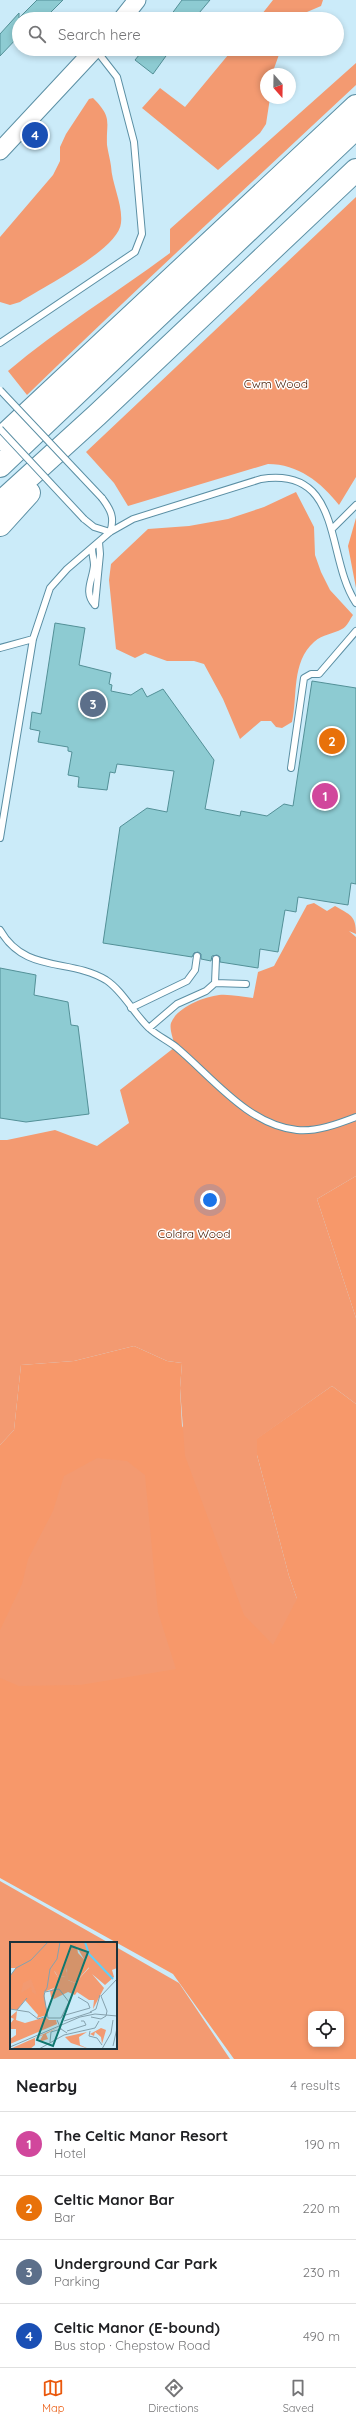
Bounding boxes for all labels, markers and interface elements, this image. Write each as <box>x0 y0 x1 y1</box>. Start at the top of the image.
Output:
search box <box>12 12 344 56</box>
icon: search <box>26 23 48 45</box>
text: Search here <box>58 25 141 44</box>
north arrow <box>260 68 296 104</box>
pin: 4 <box>22 120 48 150</box>
park label: Cwm Wood <box>244 376 308 391</box>
pin: 3 <box>80 689 106 719</box>
pin: 2 <box>319 726 345 756</box>
pin: 1 <box>312 781 338 811</box>
your location <box>200 1190 220 1210</box>
park label: Coldra Wood <box>157 1226 231 1241</box>
inset map <box>10 1942 117 2049</box>
map controls <box>308 2011 344 2047</box>
button: locate <box>308 2011 344 2047</box>
text: Nearby <box>16 2075 77 2096</box>
text: 4 results <box>290 2077 340 2093</box>
text: The Celtic Manor Resort <box>54 2126 228 2145</box>
text: 1 <box>26 2136 32 2152</box>
text: 190 m <box>305 2136 340 2152</box>
text: Hotel <box>54 2145 86 2161</box>
text: Celtic Manor Bar <box>54 2190 174 2209</box>
text: 2 <box>25 2200 33 2216</box>
text: 220 m <box>302 2200 340 2216</box>
text: Bar <box>54 2209 75 2225</box>
text: Underground Car Park <box>54 2254 218 2273</box>
text: 3 <box>26 2264 32 2280</box>
text: 230 m <box>303 2264 340 2280</box>
text: Parking <box>54 2273 100 2289</box>
text: Celtic Manor (E-bound) <box>54 2318 220 2337</box>
text: 4 <box>25 2328 33 2344</box>
text: 490 m <box>303 2328 340 2344</box>
text: Bus stop · Chepstow Road <box>54 2337 210 2353</box>
tab: Map <box>42 2377 64 2415</box>
tab: Directions <box>148 2377 199 2415</box>
tab: Saved <box>283 2377 314 2415</box>

